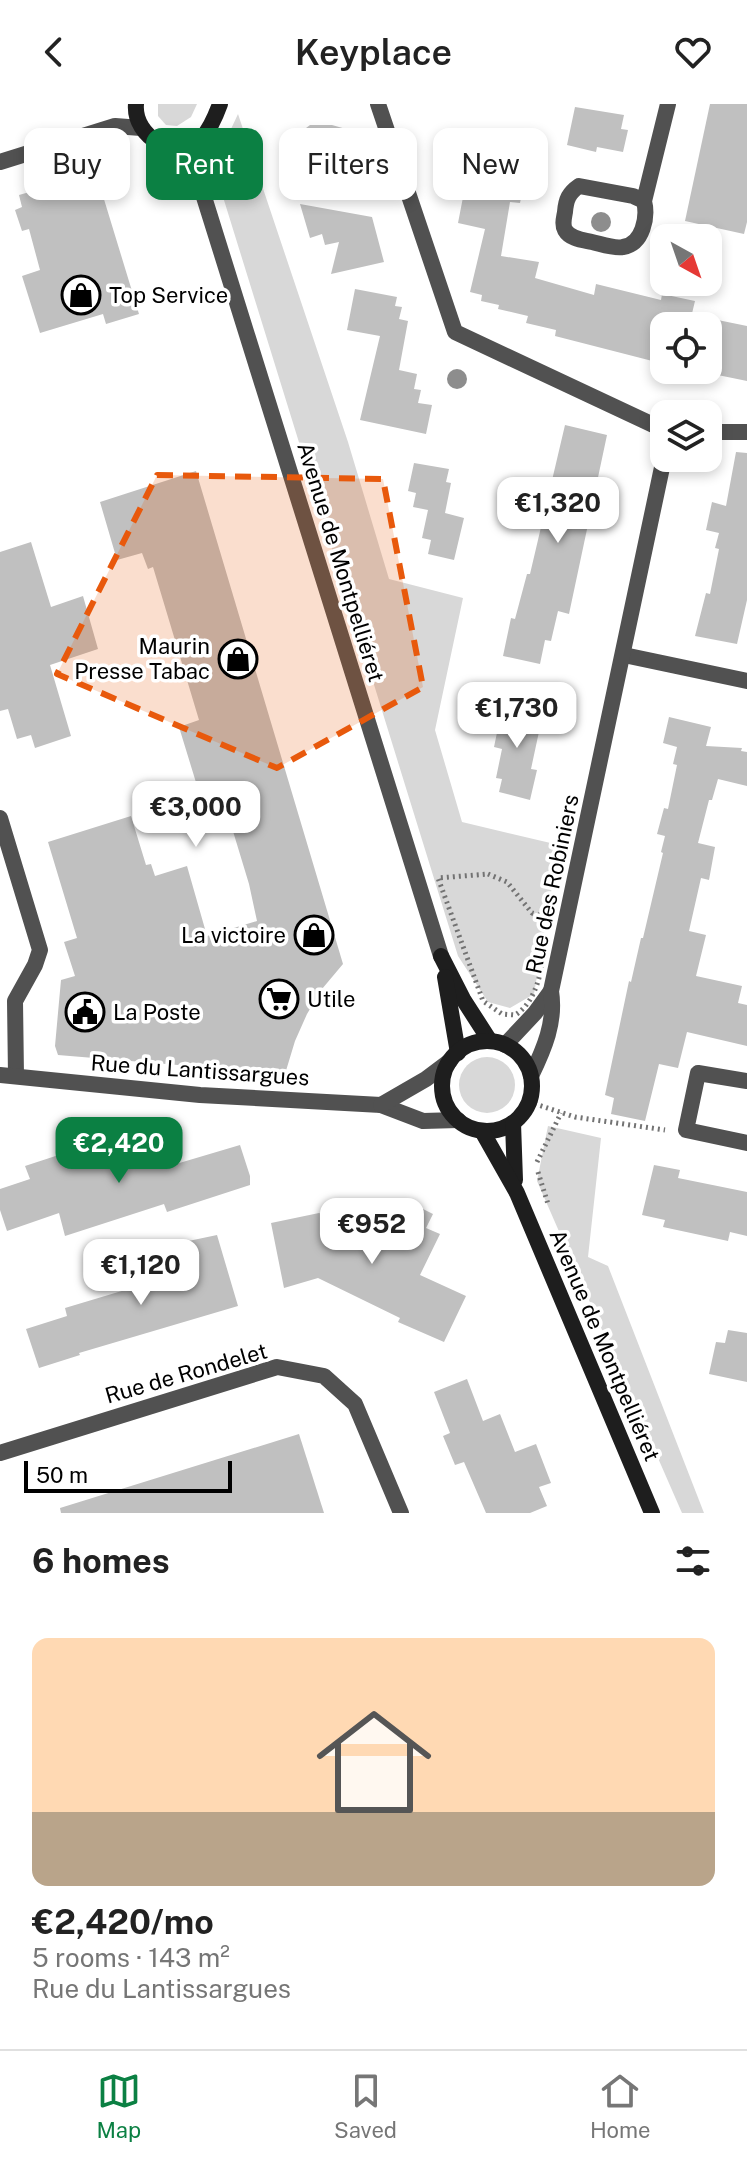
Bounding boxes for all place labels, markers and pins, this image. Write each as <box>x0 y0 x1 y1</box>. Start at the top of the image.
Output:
shop icon: Top Service <box>60 274 102 316</box>
place label: Top Service <box>109 282 228 308</box>
pin: €1,320 <box>493 477 623 545</box>
place label: Maurin Presse Tabac <box>74 633 210 684</box>
shop icon: Maurin Presse Tabac <box>217 638 259 680</box>
pin: €1,730 <box>452 682 582 750</box>
pin: €3,000 <box>131 781 261 849</box>
shop icon: La victoire <box>293 914 335 956</box>
place label: La victoire <box>181 922 286 948</box>
supermarket icon: Utile <box>258 978 300 1020</box>
place label: Utile <box>307 986 355 1012</box>
public building icon: La Poste <box>64 991 106 1033</box>
place label: La Poste <box>113 999 201 1025</box>
pin: €2,420 <box>54 1117 184 1185</box>
pin: €952 <box>325 1198 419 1266</box>
pin: €1,120 <box>76 1239 206 1307</box>

